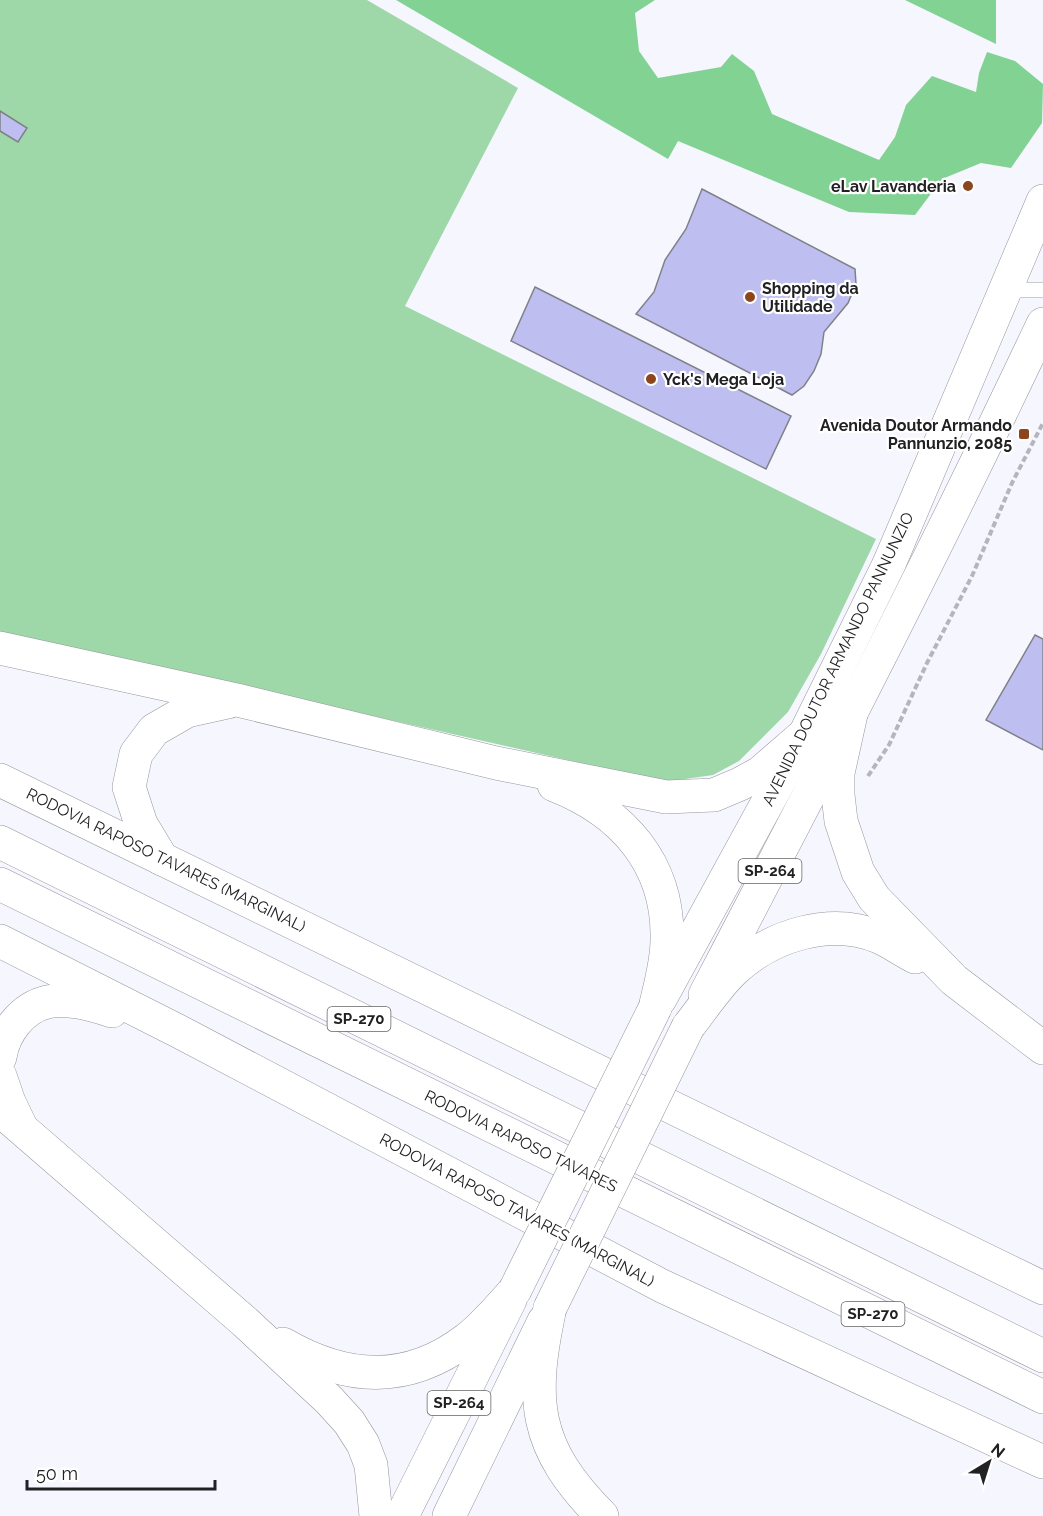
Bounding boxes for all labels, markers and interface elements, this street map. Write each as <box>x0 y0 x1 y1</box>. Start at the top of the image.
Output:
place label: eLav Lavanderia <box>831 177 956 196</box>
marker: eLav Lavanderia <box>961 179 975 193</box>
place label: Shopping da Utilidade <box>762 279 859 316</box>
marker: Shopping da Utilidade <box>743 290 757 304</box>
place label: Yck's Mega Loja <box>663 370 784 389</box>
marker: Yck's Mega Loja <box>644 372 658 386</box>
place label: Avenida Doutor Armando Pannunzio, 2085 <box>820 416 1012 453</box>
marker: Avenida Doutor Armando Pannunzio, 2085 <box>1017 427 1031 441</box>
street label: AVENIDA DOUTOR ARMANDO PANNUNZIO <box>758 509 918 809</box>
street label: RODOVIA RAPOSO TAVARES (MARGINAL) <box>23 784 309 936</box>
road number: SP-264 <box>738 859 802 883</box>
road number: SP-270 <box>328 1007 391 1031</box>
street label: RODOVIA RAPOSO TAVARES <box>421 1086 621 1196</box>
street label: RODOVIA RAPOSO TAVARES (MARGINAL) <box>376 1129 658 1291</box>
road number: SP-270 <box>842 1302 904 1326</box>
road number: SP-264 <box>428 1391 490 1415</box>
north arrow <box>959 1432 1019 1492</box>
text: N <box>987 1439 1009 1462</box>
scale bar <box>27 1453 214 1491</box>
text: 50 m <box>36 1463 78 1484</box>

